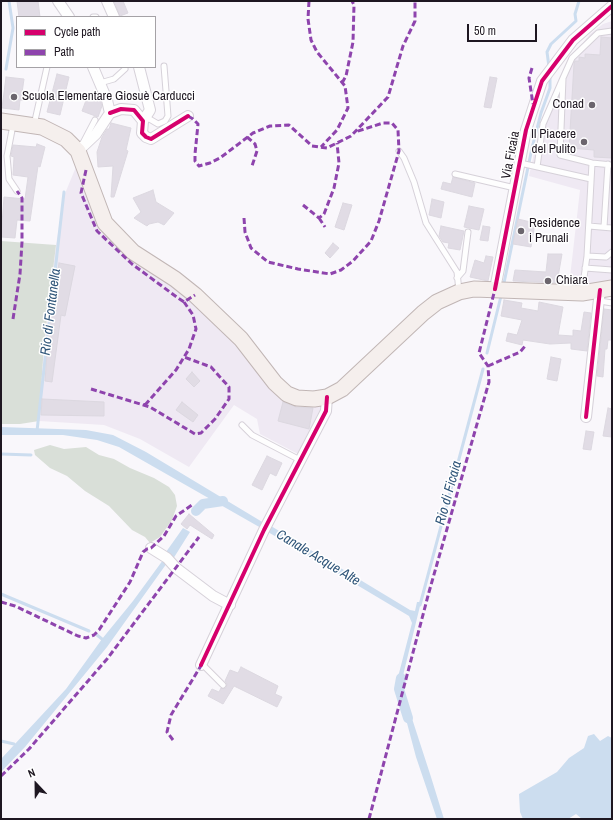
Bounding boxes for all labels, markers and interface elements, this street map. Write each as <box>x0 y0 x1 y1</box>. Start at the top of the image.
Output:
legend <box>16 16 156 68</box>
scale bar <box>469 16 539 42</box>
text: 50 m <box>474 23 496 39</box>
text: Cycle path <box>54 24 101 40</box>
text: Path <box>54 44 74 60</box>
place label: Scuola Elementare Giosuè Carducci <box>22 89 195 105</box>
marker: Scuola Elementare Giosuè Carducci <box>9 92 19 102</box>
place label: Conad <box>553 97 584 113</box>
marker: Conad <box>587 100 597 110</box>
place label: Il Piacere del Pulito <box>531 127 576 158</box>
street label: Via Ficaia <box>499 130 523 180</box>
marker: Il Piacere del Pulito <box>579 137 589 147</box>
place label: Residence i Prunali <box>529 216 580 247</box>
marker: Residence i Prunali <box>516 226 526 236</box>
water label: Rio di Fontanella <box>37 268 65 356</box>
place label: Chiara <box>556 273 588 289</box>
marker: Chiara <box>543 276 553 286</box>
water label: Rio di Ficaia <box>432 459 466 527</box>
water label: Canale Acque Alte <box>273 526 363 590</box>
north arrow <box>16 764 56 804</box>
text: N <box>26 765 37 781</box>

